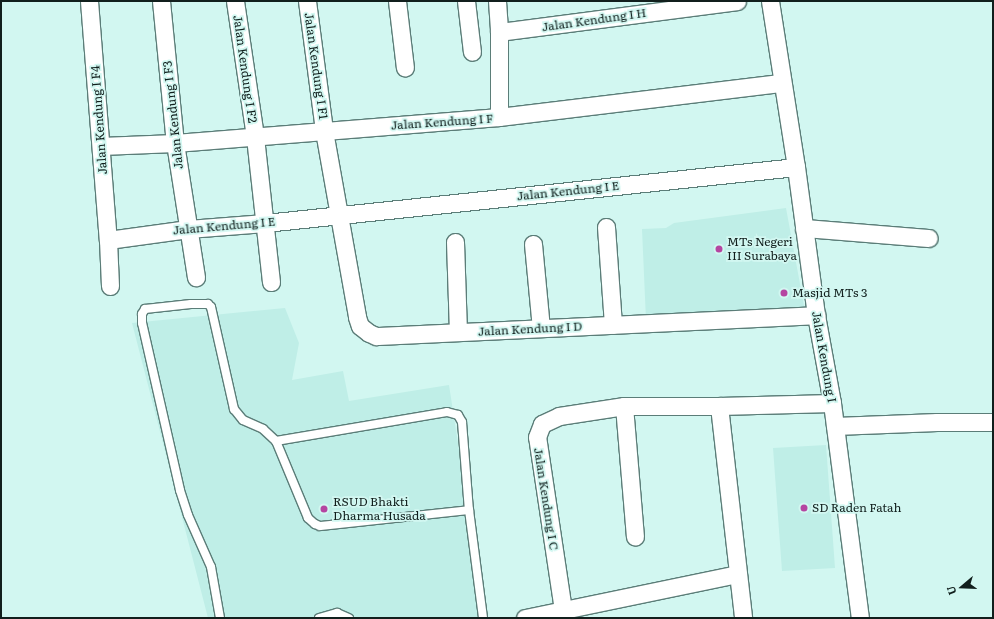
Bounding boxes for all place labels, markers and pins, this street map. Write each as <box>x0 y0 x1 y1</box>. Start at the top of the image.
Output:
place label: MTs Negeri III Surabaya <box>727 235 797 263</box>
marker: MTs Negeri III Surabaya <box>714 244 724 254</box>
place label: Masjid MTs 3 <box>792 286 867 300</box>
marker: Masjid MTs 3 <box>779 288 789 298</box>
place label: RSUD Bhakti Dharma Husada <box>333 495 426 523</box>
place label: SD Raden Fatah <box>812 501 901 515</box>
marker: RSUD Bhakti Dharma Husada <box>318 503 330 515</box>
marker: SD Raden Fatah <box>799 503 809 513</box>

